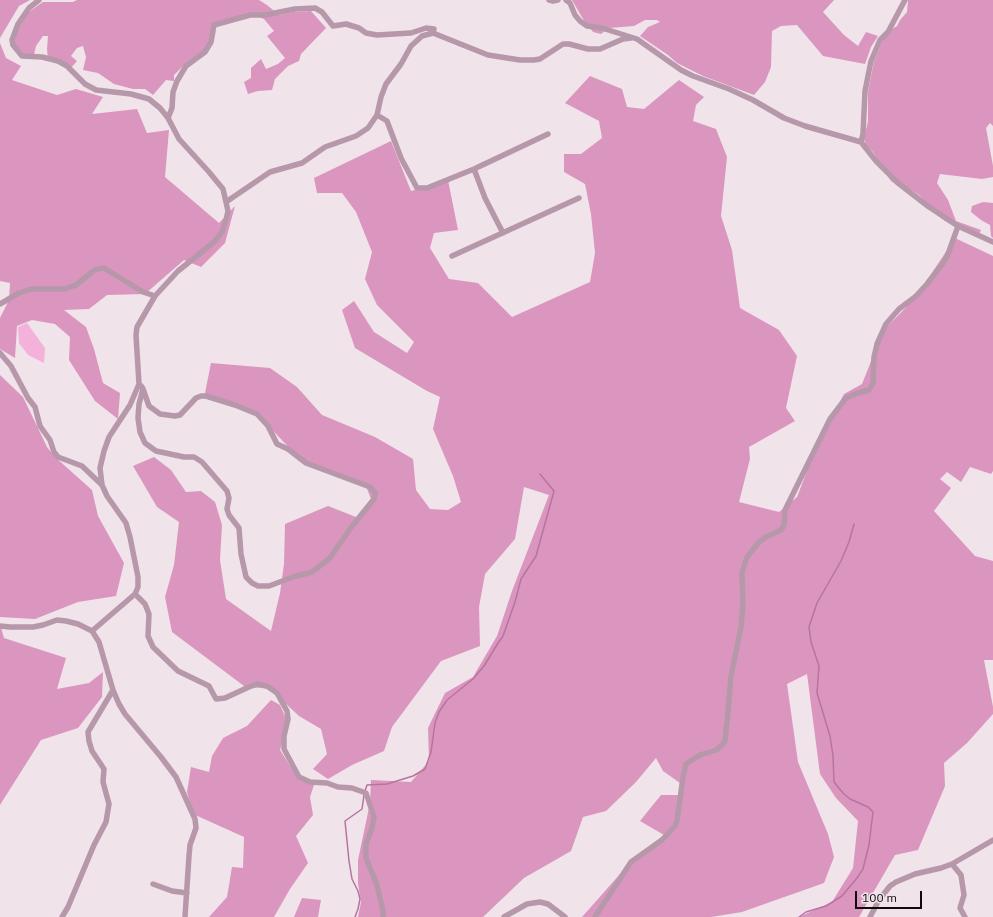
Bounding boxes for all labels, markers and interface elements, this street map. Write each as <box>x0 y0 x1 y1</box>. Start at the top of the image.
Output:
scale bar <box>857 883 924 909</box>
text: 100 m <box>862 890 897 905</box>

